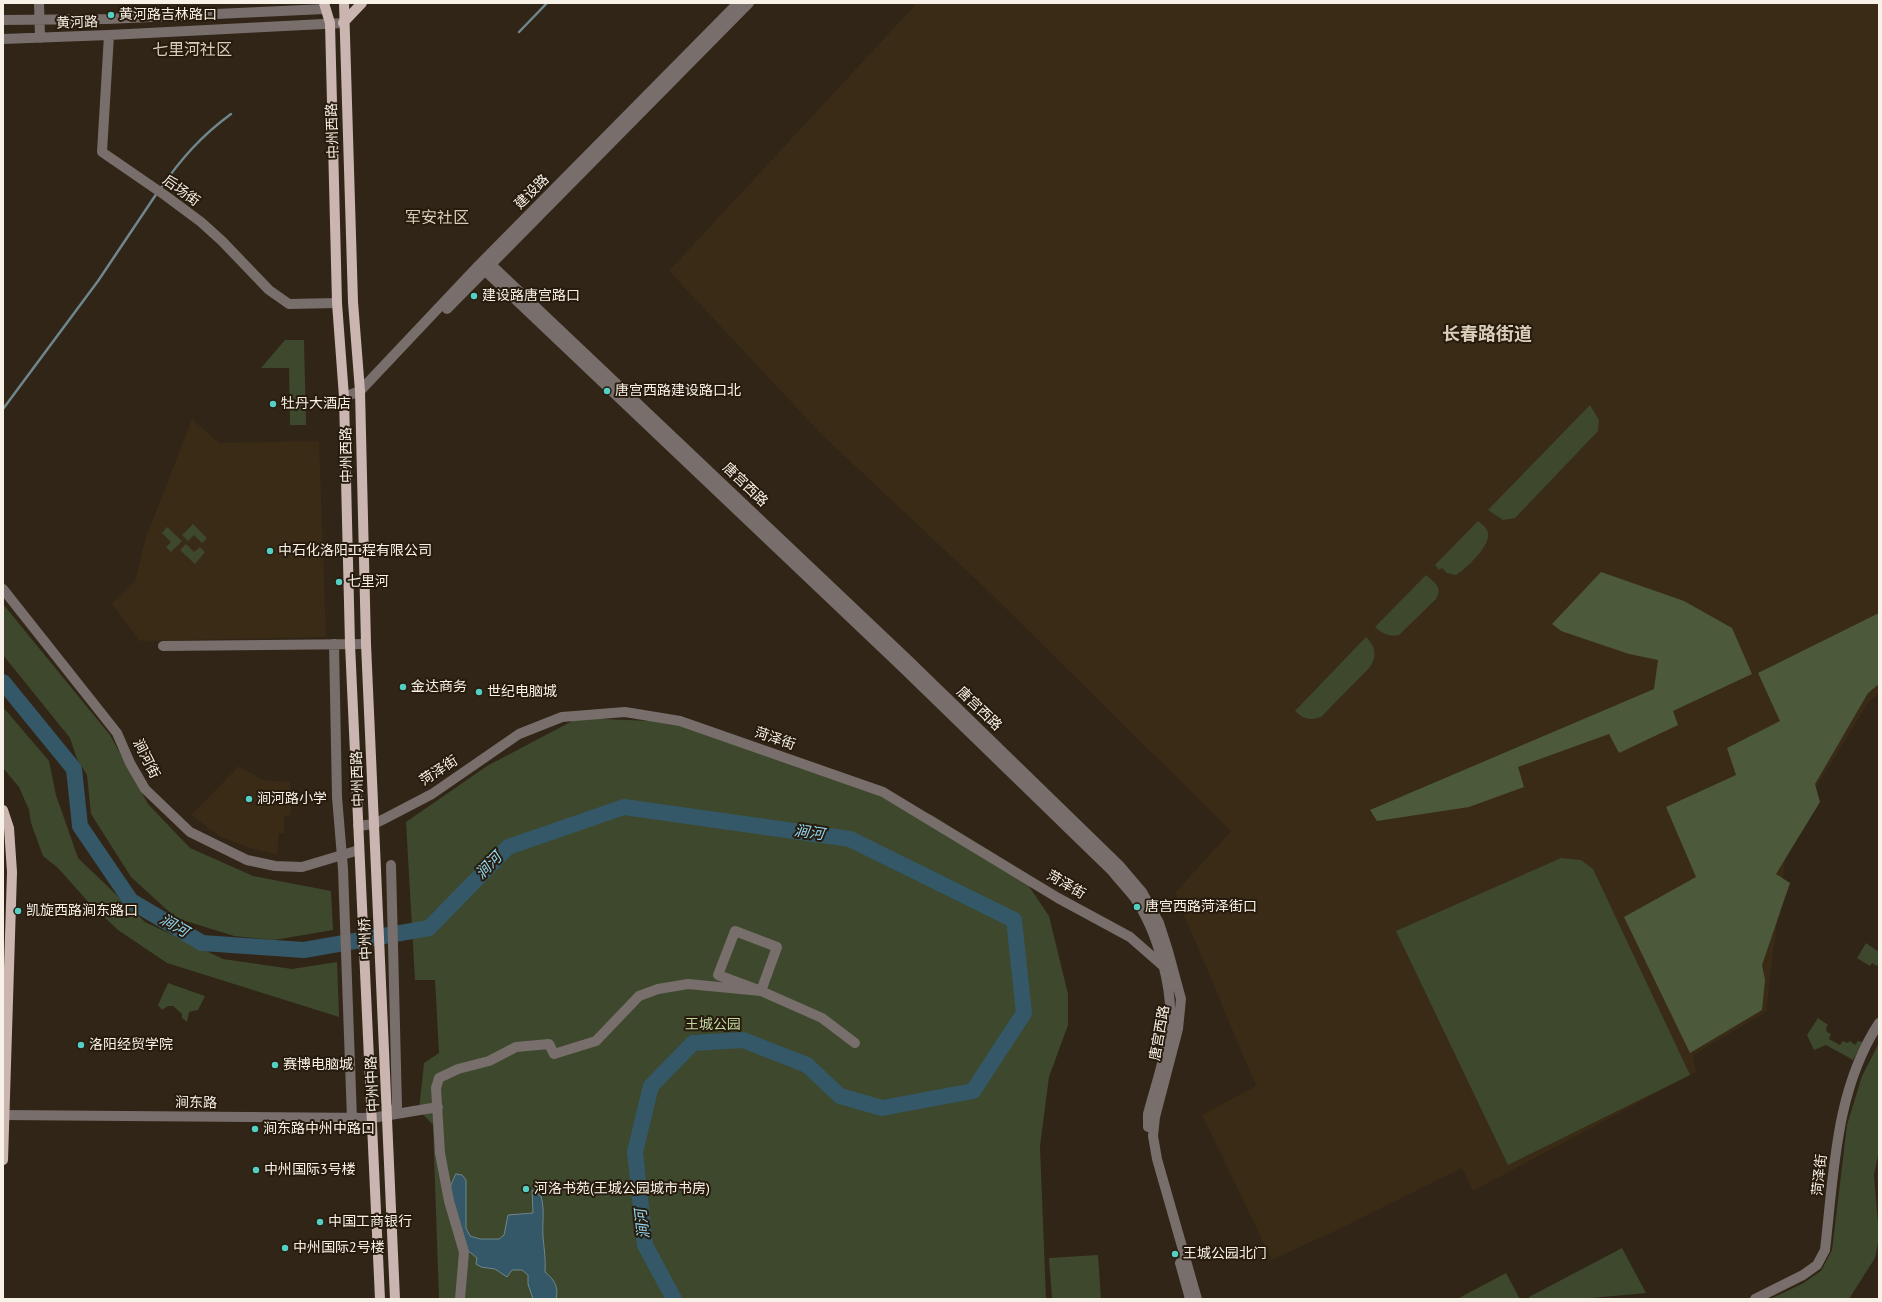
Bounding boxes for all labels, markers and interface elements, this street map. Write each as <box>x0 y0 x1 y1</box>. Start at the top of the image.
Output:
place label: 黄河路吉林路口 <box>119 7 217 23</box>
marker: 黄河路吉林路口 <box>106 10 116 20</box>
street label: 黄河路 <box>56 14 98 32</box>
district label: 七里河社区 <box>152 40 232 60</box>
street label: 中州西路 <box>324 103 342 159</box>
street label: 建设路 <box>511 171 553 213</box>
street label: 后场街 <box>159 172 203 210</box>
district label: 军安社区 <box>405 208 469 228</box>
place label: 建设路唐宫路口 <box>482 288 580 304</box>
marker: 建设路唐宫路口 <box>469 291 479 301</box>
district label: 长春路街道 <box>1442 324 1532 346</box>
place label: 唐宫西路建设路口北 <box>615 383 741 399</box>
marker: 唐宫西路建设路口北 <box>602 386 612 396</box>
place label: 牡丹大酒店 <box>281 396 351 412</box>
marker: 牡丹大酒店 <box>268 399 278 409</box>
street label: 中州西路 <box>338 427 356 483</box>
street label: 唐宫西路 <box>719 460 771 510</box>
place label: 中石化洛阳工程有限公司 <box>278 543 432 559</box>
marker: 中石化洛阳工程有限公司 <box>265 546 275 556</box>
place label: 七里河 <box>347 574 389 590</box>
marker: 七里河 <box>334 577 344 587</box>
place label: 金达商务 <box>411 679 467 695</box>
marker: 金达商务 <box>398 682 408 692</box>
place label: 世纪电脑城 <box>487 684 557 700</box>
street label: 唐宫西路 <box>953 684 1005 734</box>
marker: 世纪电脑城 <box>474 687 484 697</box>
street label: 菏泽街 <box>752 724 798 754</box>
street label: 涧河街 <box>129 736 163 782</box>
street label: 中州西路 <box>349 751 367 807</box>
street label: 菏泽街 <box>417 753 461 789</box>
place label: 涧河路小学 <box>257 791 327 807</box>
marker: 涧河路小学 <box>244 794 254 804</box>
water label: 涧河 <box>793 822 825 844</box>
water label: 涧河 <box>472 849 506 883</box>
street label: 菏泽街 <box>1044 867 1088 903</box>
place label: 唐宫西路菏泽街口 <box>1145 899 1257 915</box>
marker: 唐宫西路菏泽街口 <box>1132 902 1142 912</box>
place label: 凯旋西路涧东路口 <box>26 903 138 919</box>
marker: 凯旋西路涧东路口 <box>13 906 23 916</box>
water label: 涧河 <box>157 911 191 941</box>
street label: 中州桥 <box>357 918 375 960</box>
street label: 唐宫西路 <box>1147 1004 1173 1062</box>
park label: 王城公园 <box>685 1017 741 1033</box>
place label: 洛阳经贸学院 <box>89 1037 173 1053</box>
marker: 洛阳经贸学院 <box>76 1040 86 1050</box>
street label: 中州中路 <box>363 1056 383 1112</box>
place label: 赛博电脑城 <box>283 1057 353 1073</box>
marker: 赛博电脑城 <box>270 1060 280 1070</box>
street label: 涧东路 <box>175 1094 217 1112</box>
place label: 涧东路中州中路口 <box>263 1121 375 1137</box>
marker: 涧东路中州中路口 <box>250 1124 260 1134</box>
street label: 菏泽街 <box>1809 1153 1831 1197</box>
place label: 中州国际3号楼 <box>264 1162 356 1178</box>
marker: 中州国际3号楼 <box>251 1165 261 1175</box>
place label: 河洛书苑(王城公园城市书房) <box>534 1181 710 1197</box>
marker: 河洛书苑(王城公园城市书房) <box>521 1184 531 1194</box>
water label: 涧河 <box>632 1208 654 1240</box>
place label: 中国工商银行 <box>328 1214 412 1230</box>
marker: 中国工商银行 <box>315 1217 325 1227</box>
place label: 中州国际2号楼 <box>293 1240 385 1256</box>
marker: 中州国际2号楼 <box>280 1243 290 1253</box>
place label: 王城公园北门 <box>1183 1246 1267 1262</box>
marker: 王城公园北门 <box>1170 1249 1180 1259</box>

